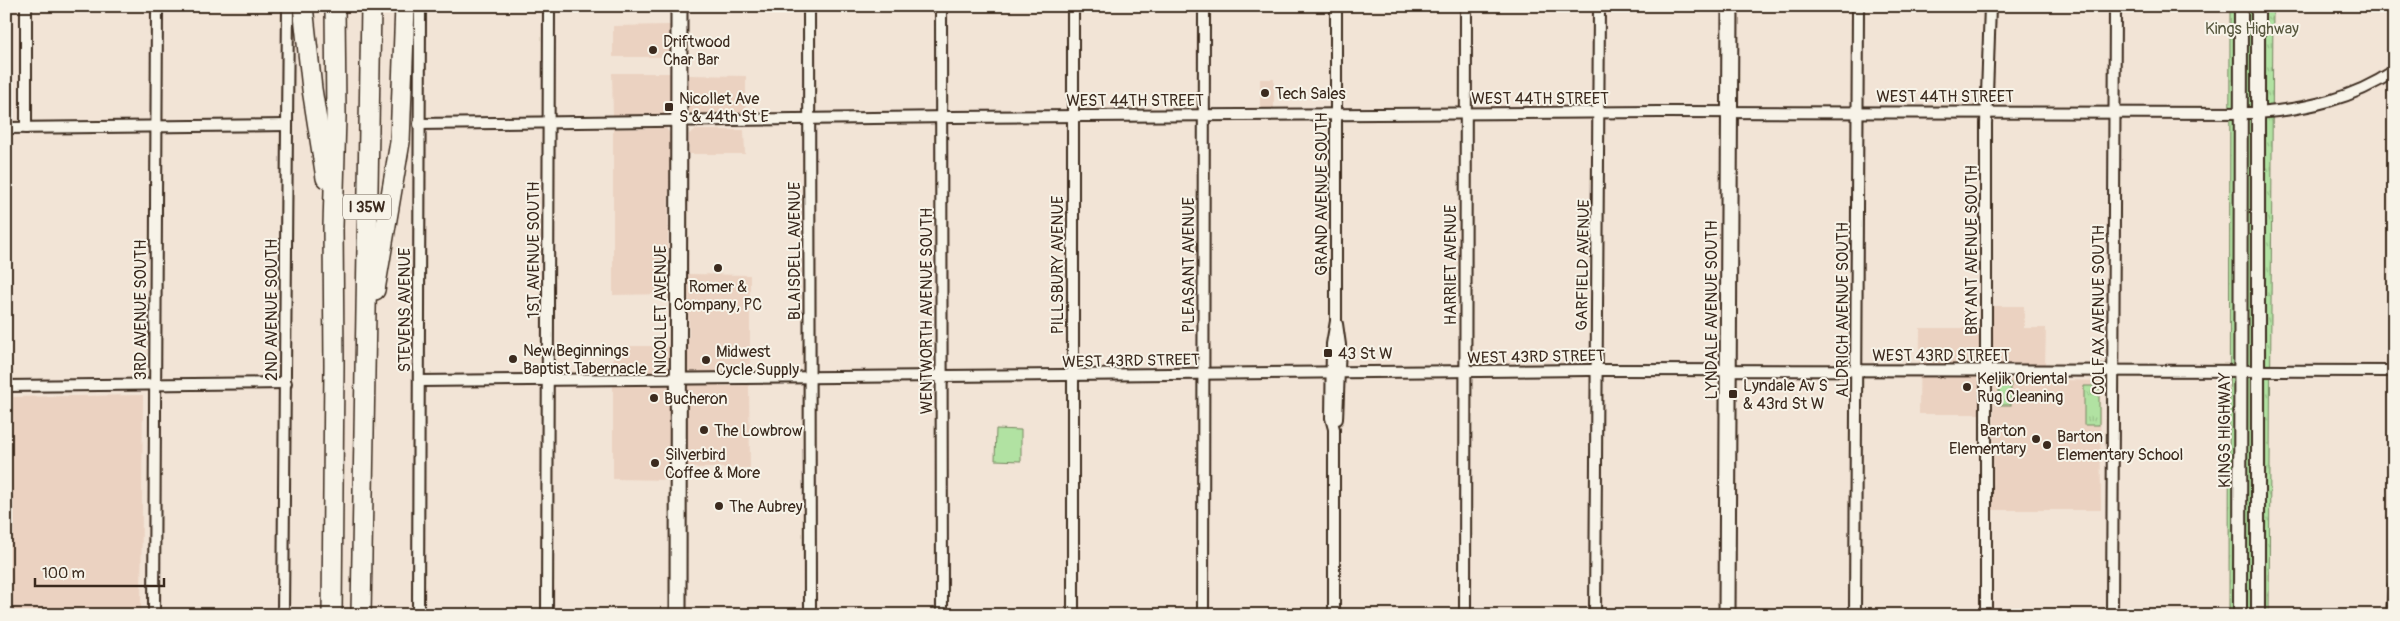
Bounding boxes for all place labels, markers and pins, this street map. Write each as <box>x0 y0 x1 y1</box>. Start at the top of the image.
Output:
place label: Driftwood Char Bar <box>663 32 730 70</box>
marker: Driftwood Char Bar <box>647 44 659 56</box>
place label: Tech Sales <box>1275 84 1346 104</box>
marker: Tech Sales <box>1259 87 1271 99</box>
place label: Nicollet Ave S & 44th St E <box>679 89 769 127</box>
marker: Nicollet Ave S & 44th St E <box>663 101 675 113</box>
marker: Romer & Company, PC <box>712 262 724 274</box>
place label: Romer & Company, PC <box>674 277 762 315</box>
place label: New Beginnings Baptist Tabernacle <box>523 341 647 379</box>
place label: Midwest Cycle Supply <box>716 342 799 380</box>
place label: 43 St W <box>1338 344 1393 364</box>
marker: 43 St W <box>1322 347 1334 359</box>
marker: New Beginnings Baptist Tabernacle <box>507 353 519 365</box>
marker: Midwest Cycle Supply <box>700 354 712 366</box>
place label: Keljik Oriental Rug Cleaning <box>1977 369 2068 407</box>
place label: Lyndale Av S & 43rd St W <box>1743 376 1828 414</box>
marker: Keljik Oriental Rug Cleaning <box>1961 381 1973 393</box>
marker: Lyndale Av S & 43rd St W <box>1727 388 1739 400</box>
place label: Bucheron <box>664 389 728 409</box>
marker: Bucheron <box>648 392 660 404</box>
place label: The Lowbrow <box>714 421 803 441</box>
place label: Barton Elementary <box>1949 421 2026 459</box>
marker: The Lowbrow <box>698 424 710 436</box>
place label: Barton Elementary School <box>2057 427 2183 465</box>
marker: Barton Elementary <box>2030 433 2042 445</box>
marker: Barton Elementary School <box>2041 439 2053 451</box>
place label: Silverbird Coffee & More <box>665 445 760 483</box>
marker: Silverbird Coffee & More <box>649 457 661 469</box>
place label: The Aubrey <box>729 497 803 517</box>
marker: The Aubrey <box>713 500 725 512</box>

